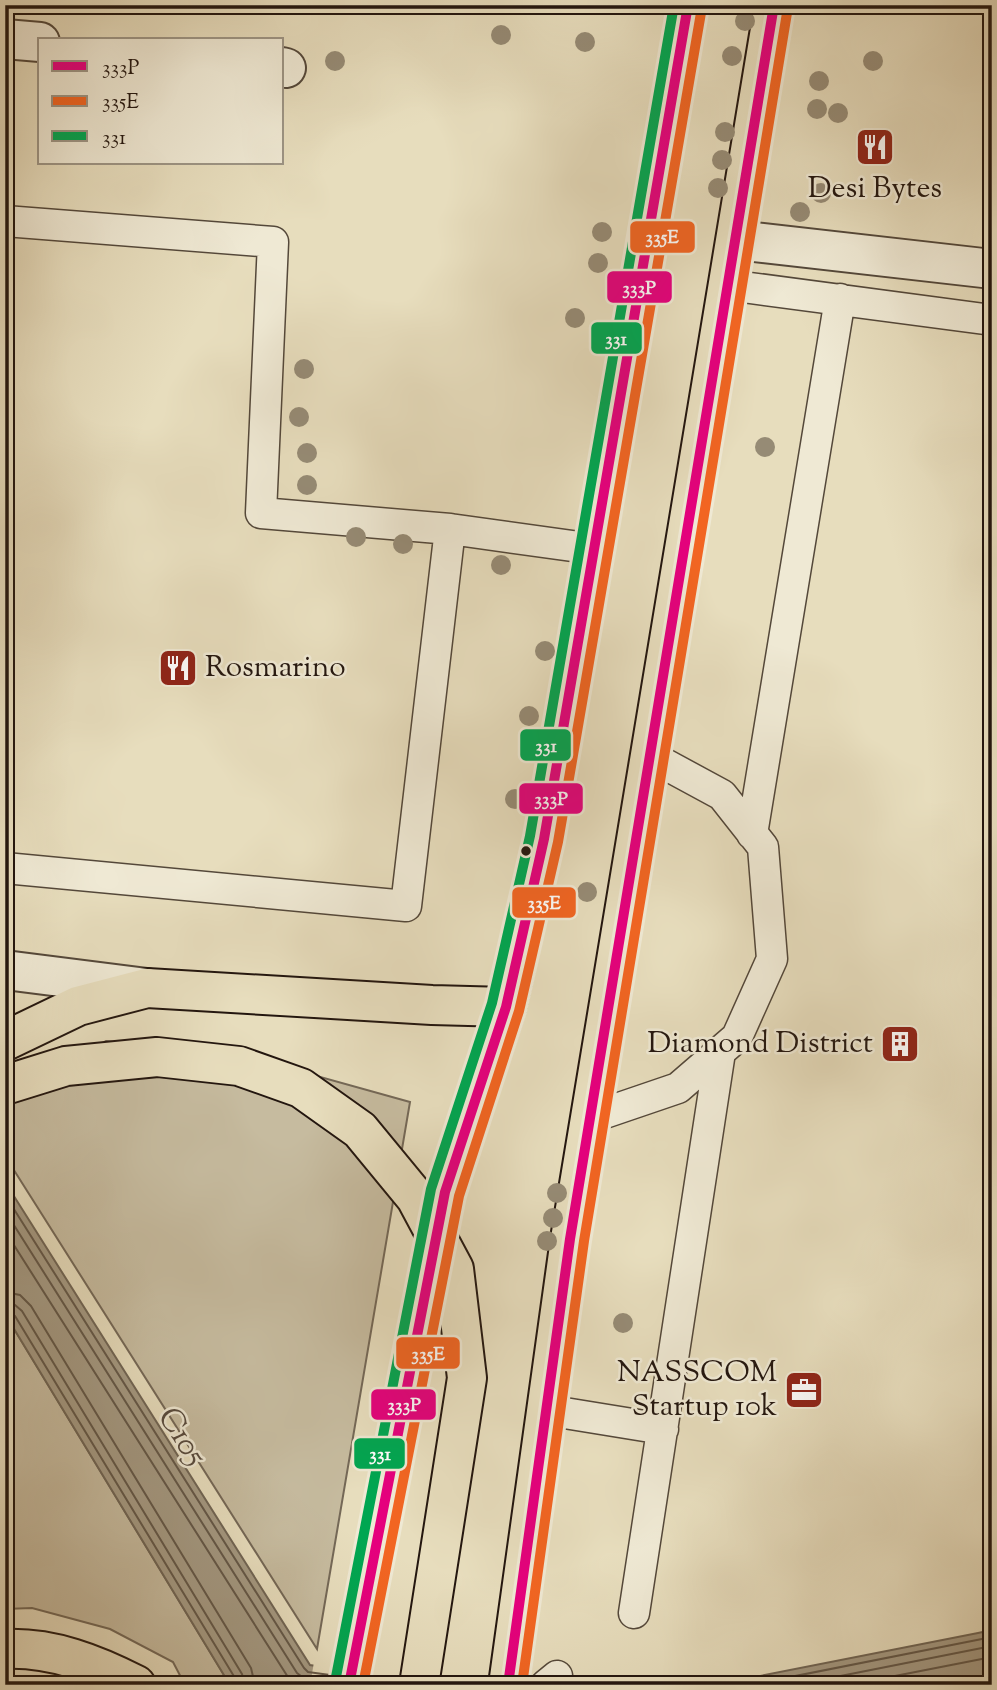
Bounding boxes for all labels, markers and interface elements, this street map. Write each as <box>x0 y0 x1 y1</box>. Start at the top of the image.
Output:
legend <box>38 38 284 164</box>
text: 333P <box>102 54 139 84</box>
text: 335E <box>102 88 139 118</box>
text: 331 <box>102 124 126 154</box>
restaurant icon: Desi Bytes <box>854 126 896 168</box>
place label: Desi Bytes <box>808 168 942 211</box>
line badge: 335E <box>629 220 696 254</box>
text: 335E <box>645 225 679 252</box>
line badge: 333P <box>606 270 673 304</box>
text: 333P <box>622 276 656 303</box>
line badge: 331 <box>590 321 643 355</box>
text: 331 <box>605 327 627 354</box>
restaurant icon: Rosmarino <box>157 647 199 689</box>
place label: Rosmarino <box>205 647 346 690</box>
line badge: 331 <box>519 728 572 762</box>
text: 331 <box>535 734 557 761</box>
line badge: 333P <box>518 782 584 815</box>
text: 333P <box>534 787 568 814</box>
unlabelled marker <box>519 844 533 858</box>
line badge: 335E <box>511 886 577 919</box>
text: 335E <box>527 891 561 918</box>
place label: Diamond District <box>648 1023 873 1066</box>
building icon: Diamond District <box>879 1023 921 1065</box>
line badge: 335E <box>395 1336 461 1370</box>
text: 335E <box>411 1342 445 1369</box>
place label: NASSCOM Startup 10k <box>617 1352 777 1429</box>
office icon: NASSCOM Startup 10k <box>783 1369 825 1411</box>
line badge: 333P <box>370 1388 437 1421</box>
text: 333P <box>387 1393 421 1420</box>
water label: C105 <box>145 1399 217 1476</box>
line badge: 331 <box>353 1437 406 1470</box>
text: 331 <box>369 1442 391 1469</box>

